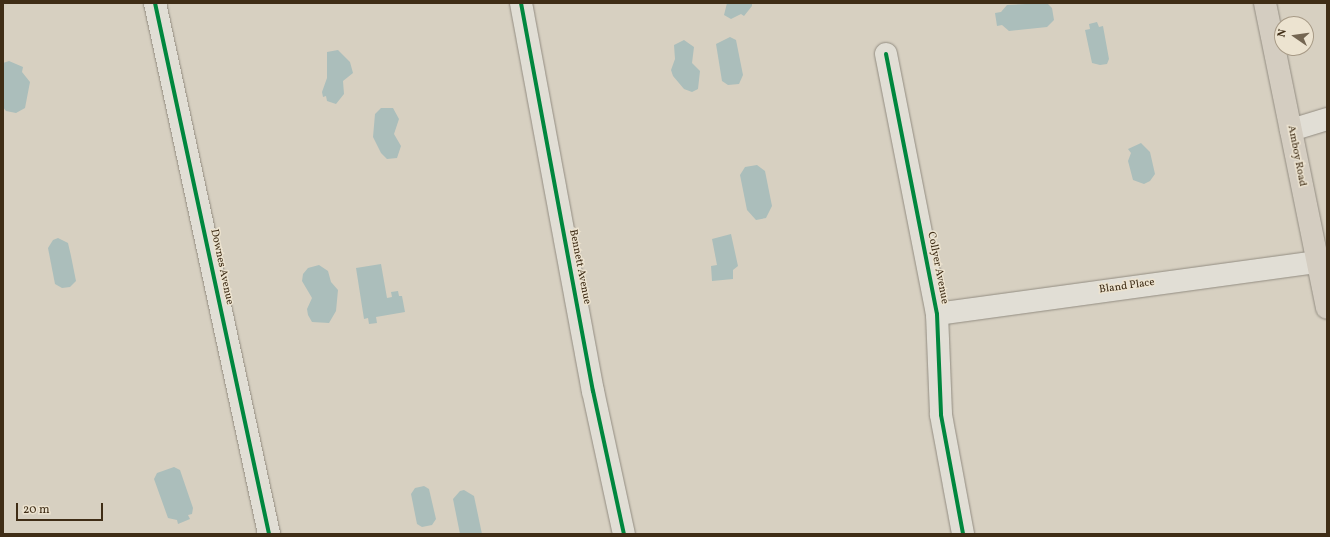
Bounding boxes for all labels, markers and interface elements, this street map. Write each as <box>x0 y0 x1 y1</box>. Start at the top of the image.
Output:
north arrow <box>1274 16 1314 56</box>
text: N <box>1275 28 1291 39</box>
street label: Amboy Road <box>1284 124 1308 188</box>
street label: Downes Avenue <box>207 228 235 306</box>
street label: Bennett Avenue <box>565 228 593 306</box>
street label: Collyer Avenue <box>924 231 950 305</box>
street label: Bland Place <box>1098 277 1156 297</box>
scale bar <box>18 495 105 521</box>
text: 20 m <box>23 502 50 518</box>

